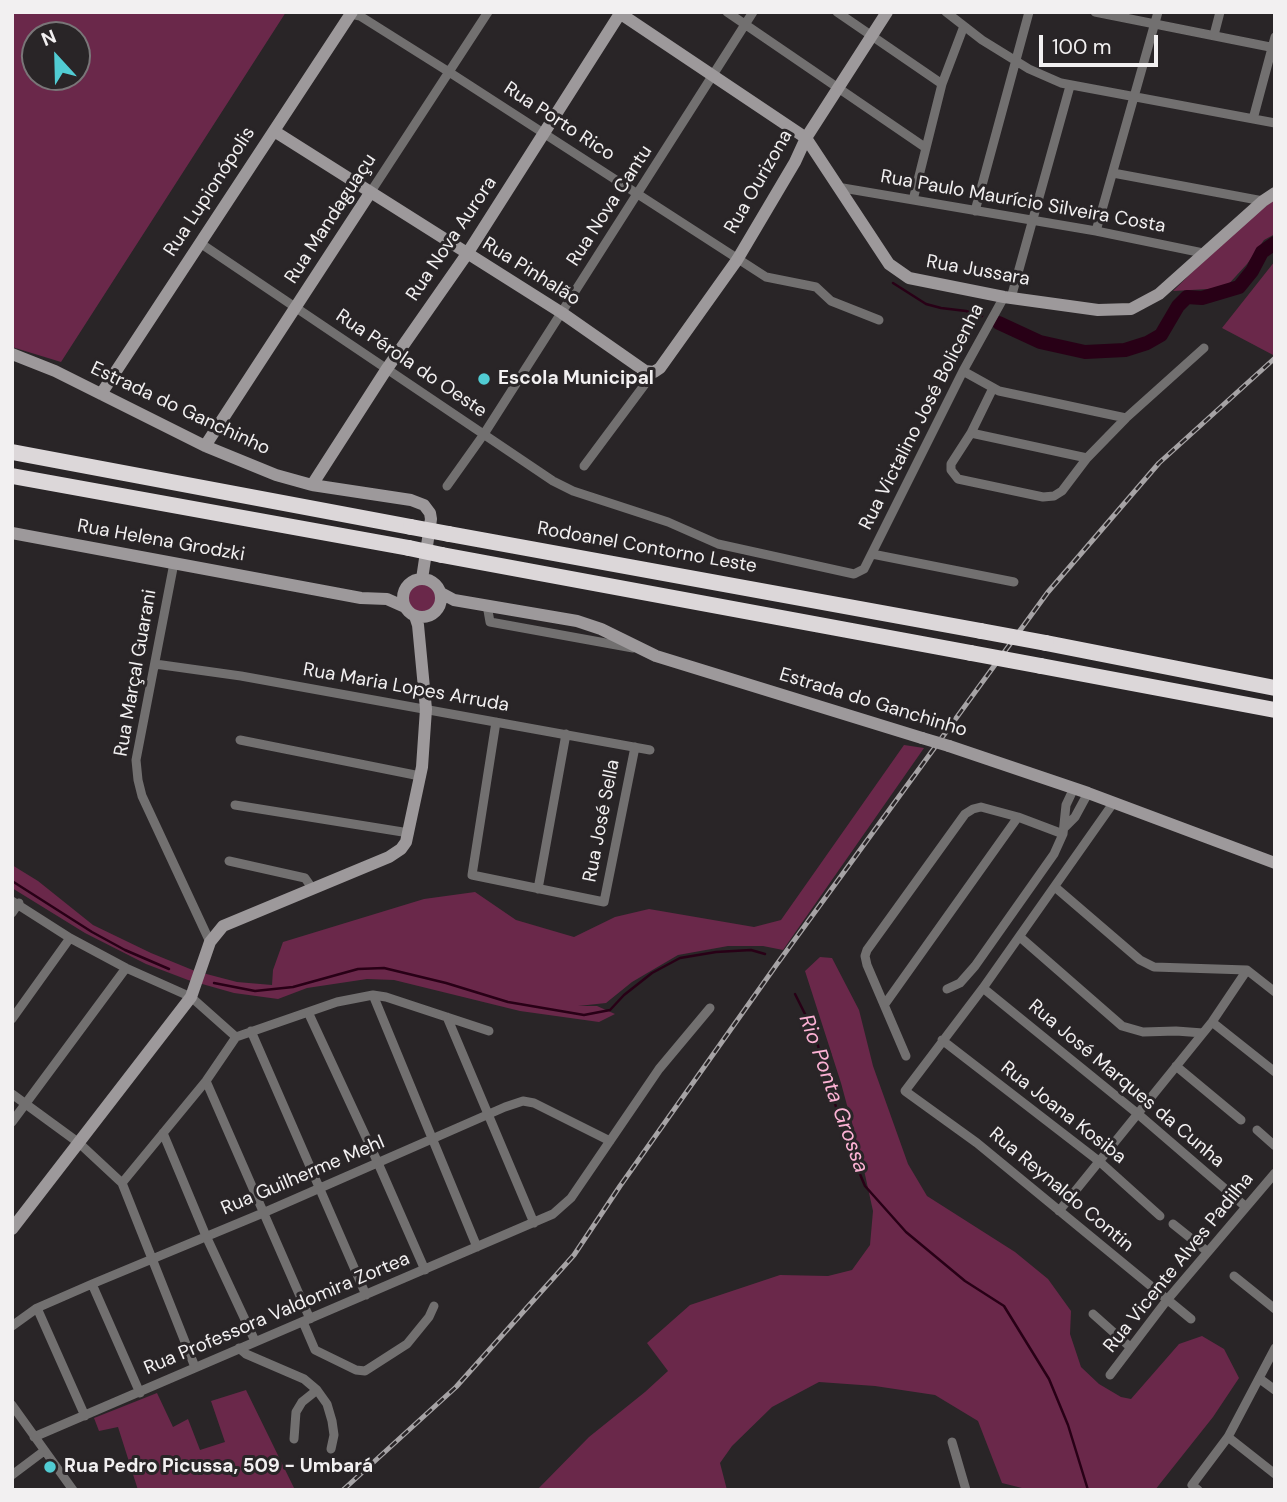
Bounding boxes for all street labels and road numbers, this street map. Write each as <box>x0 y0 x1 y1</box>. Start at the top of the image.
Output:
street label: Rua Porto Rico <box>499 78 619 166</box>
street label: Rua Lupionópolis <box>160 123 260 261</box>
street label: Rua Ourizona <box>720 126 798 238</box>
street label: Rua Nova Cantu <box>562 141 658 271</box>
street label: Rua Mandaguaçu <box>280 150 382 288</box>
street label: Rua Paulo Maurício Silveira Costa <box>879 166 1167 238</box>
street label: Rua Nova Aurora <box>402 173 502 305</box>
street label: Rua Pinhalão <box>478 233 584 311</box>
street label: Rua Jussara <box>924 251 1032 291</box>
street label: Rua Victalino José Bolicenha <box>855 300 989 534</box>
street label: Rua Pérola do Oeste <box>331 305 491 423</box>
street label: Estrada do Ganchinho <box>87 357 273 461</box>
street label: Rua Helena Grodzki <box>75 515 247 567</box>
street label: Rodoanel Contorno Leste <box>535 517 759 579</box>
street label: Rua Marçal Guarani <box>110 588 162 758</box>
street label: Rua Maria Lopes Arruda <box>301 659 511 717</box>
street label: Estrada do Ganchinho <box>776 664 970 742</box>
street label: Rua José Sella <box>579 758 625 884</box>
street label: Rua José Marques da Cunha <box>1023 995 1229 1173</box>
street label: Rua Joana Kosiba <box>996 1057 1130 1169</box>
street label: Rua Reynaldo Contin <box>984 1123 1138 1257</box>
street label: Rua Guilherme Mehl <box>218 1131 388 1221</box>
street label: Rua Vicente Alves Padilha <box>1099 1168 1259 1358</box>
street label: Rua Professora Valdomira Zortea <box>141 1248 413 1380</box>

